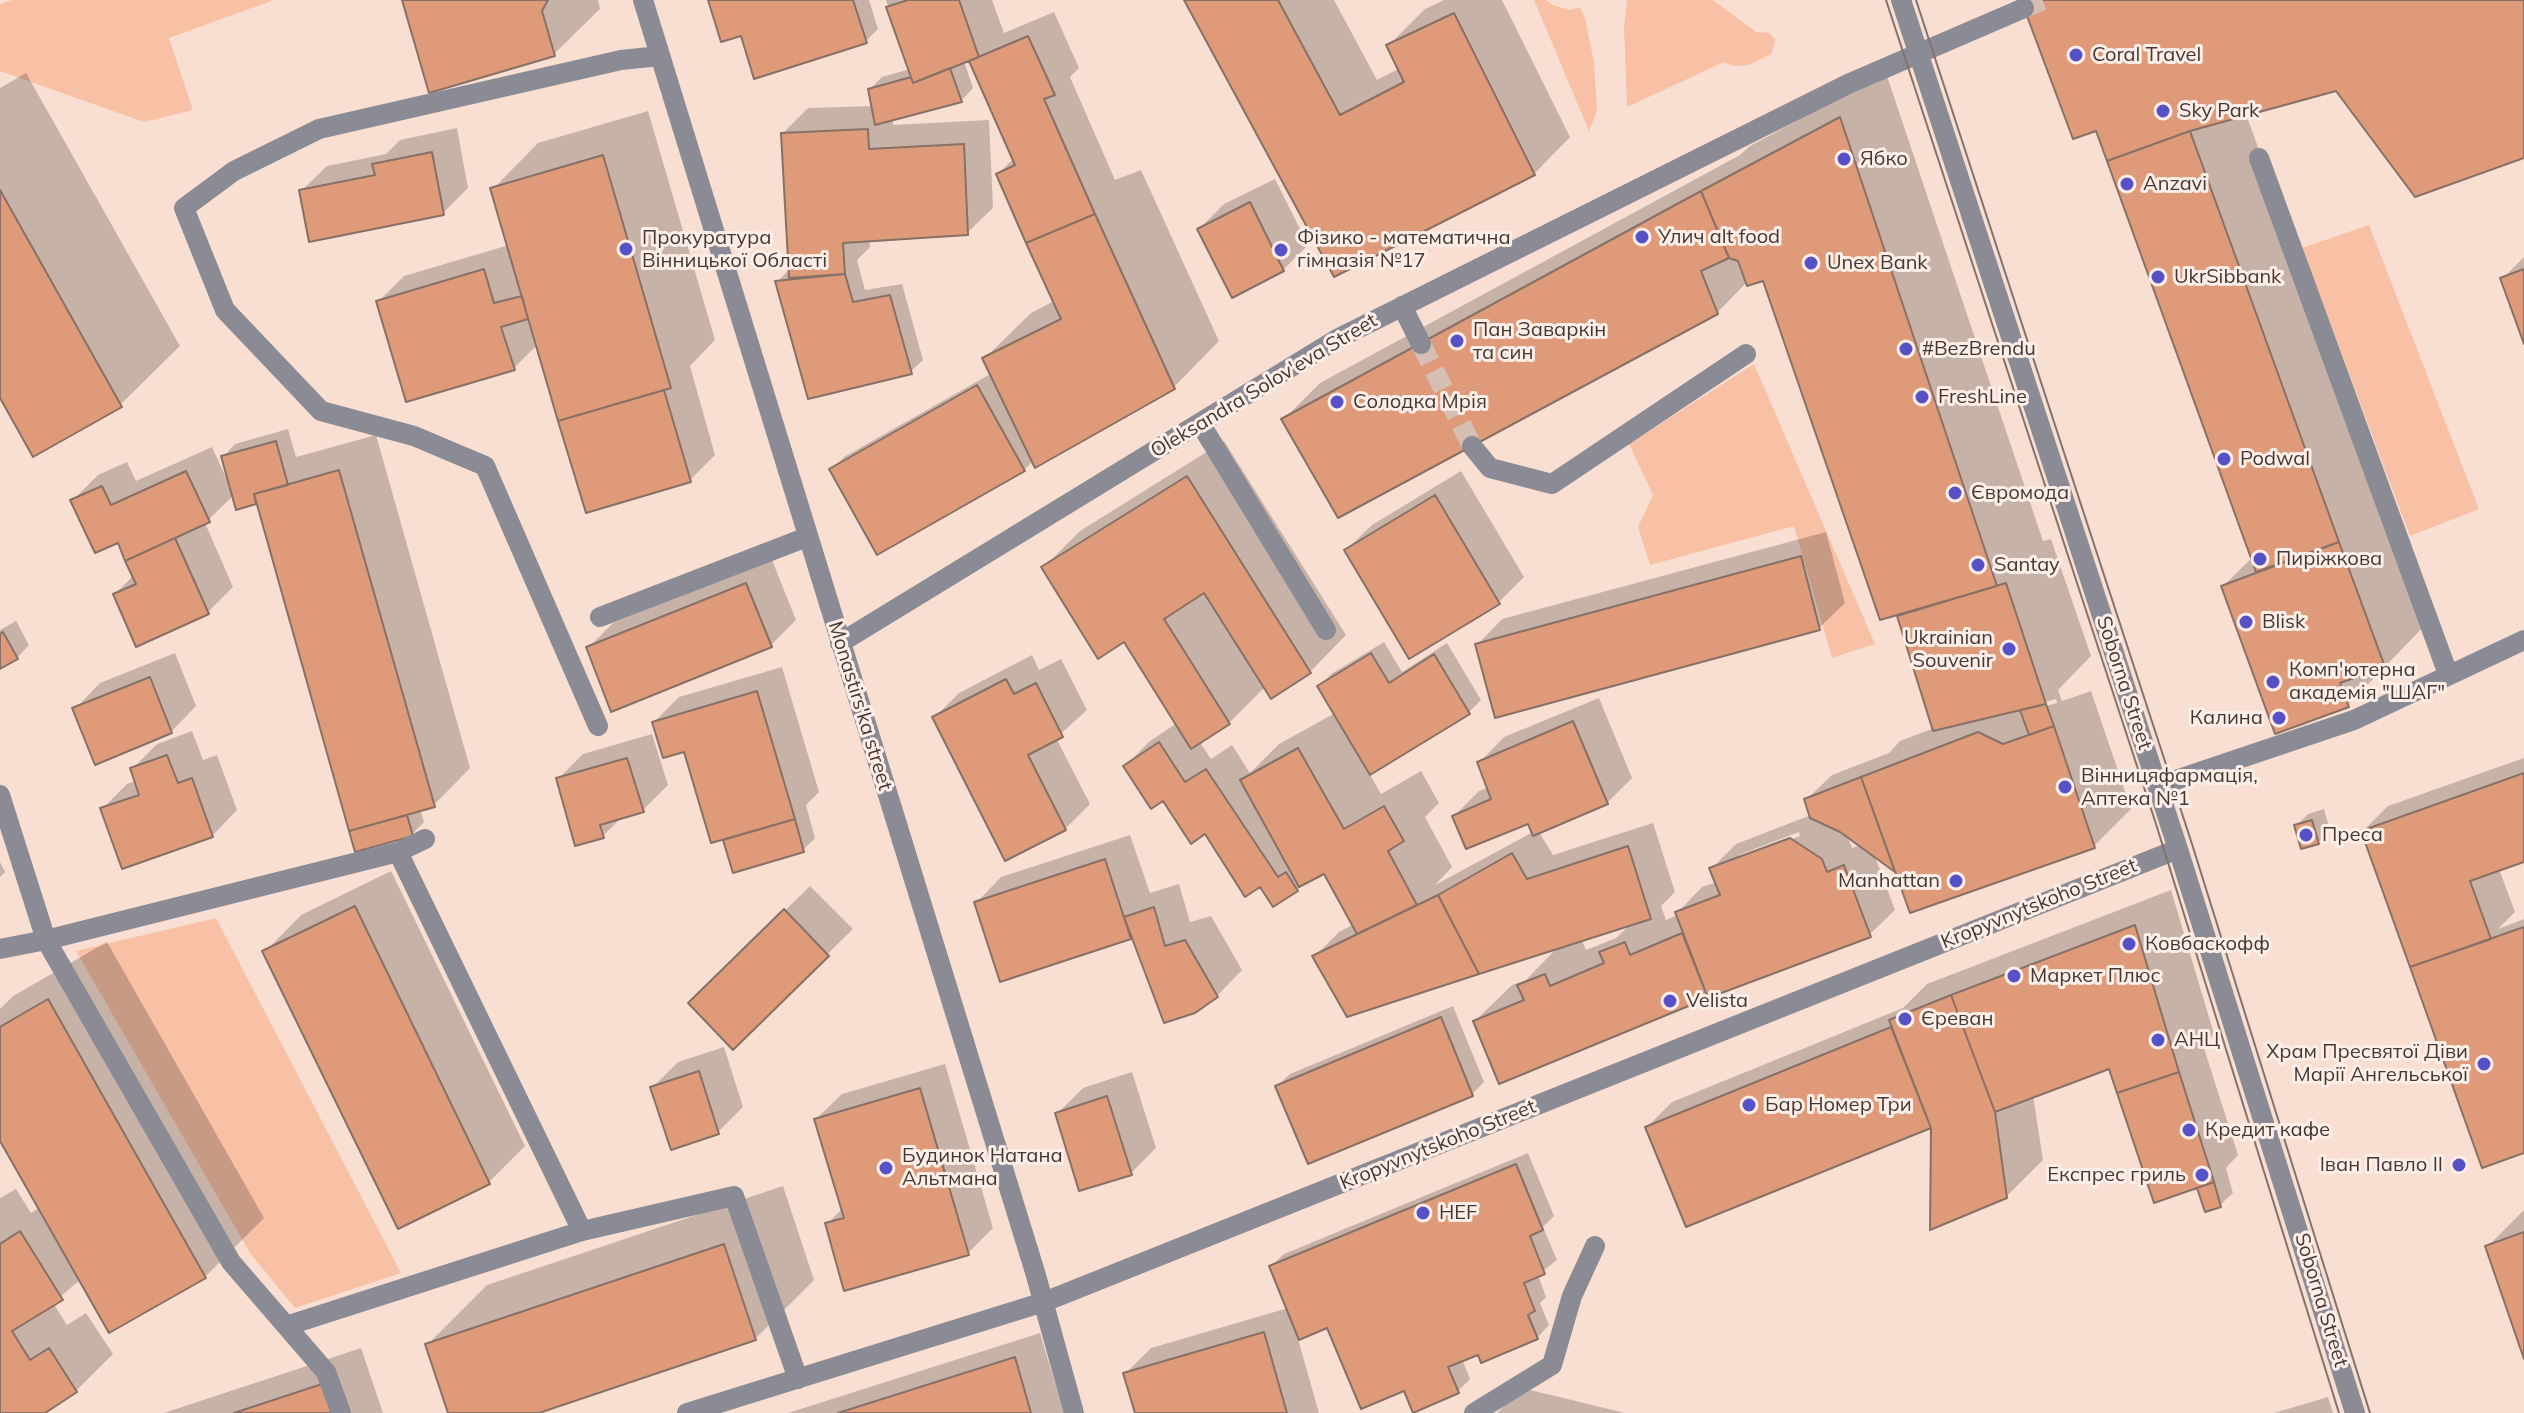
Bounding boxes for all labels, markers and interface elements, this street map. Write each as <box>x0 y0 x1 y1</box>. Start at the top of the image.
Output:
place label: Coral Travel <box>2092 43 2201 67</box>
marker: Coral Travel <box>2067 46 2085 64</box>
place label: Sky Park <box>2179 99 2259 123</box>
marker: Sky Park <box>2154 102 2172 120</box>
place label: Ябко <box>1860 147 1908 171</box>
marker: Ябко <box>1835 150 1853 168</box>
place label: Anzavi <box>2143 172 2207 196</box>
marker: Anzavi <box>2118 175 2136 193</box>
place label: Улич alt food <box>1658 225 1780 249</box>
place label: Прокуратура Вінницької Області <box>642 226 827 273</box>
place label: Фізико - математична гімназія №17 <box>1297 226 1511 273</box>
marker: Улич alt food <box>1633 228 1651 246</box>
marker: Прокуратура Вінницької Області <box>617 240 635 258</box>
marker: Фізико - математична гімназія №17 <box>1272 241 1290 259</box>
place label: Unex Bank <box>1827 251 1928 275</box>
marker: Unex Bank <box>1802 254 1820 272</box>
place label: UkrSibbank <box>2174 265 2281 289</box>
marker: UkrSibbank <box>2149 268 2167 286</box>
street label: Oleksandra Solov'eva Street <box>1146 309 1382 463</box>
place label: Пан Заваркін та син <box>1473 318 1606 365</box>
marker: Пан Заваркін та син <box>1448 332 1466 350</box>
place label: #BezBrendu <box>1922 337 2036 361</box>
marker: #BezBrendu <box>1897 340 1915 358</box>
place label: FreshLine <box>1938 385 2027 409</box>
marker: FreshLine <box>1913 388 1931 406</box>
place label: Солодка Мрія <box>1353 390 1487 414</box>
marker: Солодка Мрія <box>1328 393 1346 411</box>
place label: Podwal <box>2240 447 2310 471</box>
marker: Podwal <box>2215 450 2233 468</box>
place label: Євромода <box>1971 481 2069 505</box>
marker: Євромода <box>1946 484 1964 502</box>
place label: Пиріжкова <box>2276 547 2382 571</box>
marker: Пиріжкова <box>2251 550 2269 568</box>
place label: Santay <box>1994 553 2060 577</box>
marker: Santay <box>1969 556 1987 574</box>
place label: Blisk <box>2262 610 2305 634</box>
street label: Soborna Street <box>2091 613 2157 753</box>
marker: Blisk <box>2237 613 2255 631</box>
street label: Monastirs'ka street <box>823 619 897 793</box>
place label: Ukrainian Souvenir <box>1904 626 1993 673</box>
marker: Ukrainian Souvenir <box>2000 640 2018 658</box>
place label: Комп'ютерна академія "ШАГ" <box>2289 658 2445 705</box>
marker: Комп'ютерна академія "ШАГ" <box>2264 673 2282 691</box>
place label: Калина <box>2190 706 2263 730</box>
marker: Калина <box>2270 709 2288 727</box>
place label: Вінницяфармація, Аптека №1 <box>2081 764 2258 811</box>
marker: Вінницяфармація, Аптека №1 <box>2056 778 2074 796</box>
place label: Преса <box>2322 823 2383 847</box>
marker: Преса <box>2297 826 2315 844</box>
street label: Kropyvnytskoho Street <box>1938 854 2140 954</box>
place label: Manhattan <box>1838 869 1940 893</box>
marker: Manhattan <box>1947 872 1965 890</box>
place label: Ковбаскофф <box>2145 932 2270 956</box>
marker: Ковбаскофф <box>2120 935 2138 953</box>
place label: Маркет Плюс <box>2030 964 2161 988</box>
marker: Маркет Плюс <box>2005 967 2023 985</box>
place label: Velista <box>1686 989 1748 1013</box>
marker: Velista <box>1661 992 1679 1010</box>
place label: Єреван <box>1921 1007 1993 1031</box>
marker: Єреван <box>1896 1010 1914 1028</box>
place label: АНЦ <box>2174 1028 2220 1052</box>
marker: АНЦ <box>2149 1031 2167 1049</box>
place label: Храм Пресвятої Діви Марії Ангельської <box>2266 1040 2468 1087</box>
marker: Храм Пресвятої Діви Марії Ангельської <box>2475 1055 2493 1073</box>
place label: Бар Номер Три <box>1765 1093 1912 1117</box>
street label: Kropyvnytskoho Street <box>1337 1095 1539 1195</box>
marker: Бар Номер Три <box>1740 1096 1758 1114</box>
place label: Кредит кафе <box>2205 1118 2330 1142</box>
marker: Кредит кафе <box>2180 1121 2198 1139</box>
place label: Будинок Натана Альтмана <box>902 1144 1063 1191</box>
place label: Іван Павло II <box>2320 1153 2443 1177</box>
marker: Іван Павло II <box>2450 1156 2468 1174</box>
marker: Будинок Натана Альтмана <box>877 1159 895 1177</box>
place label: Експрес гриль <box>2047 1163 2186 1187</box>
marker: Експрес гриль <box>2193 1166 2211 1184</box>
place label: HEF <box>1439 1201 1477 1225</box>
marker: HEF <box>1414 1204 1432 1222</box>
street label: Soborna Street <box>2289 1230 2353 1370</box>

